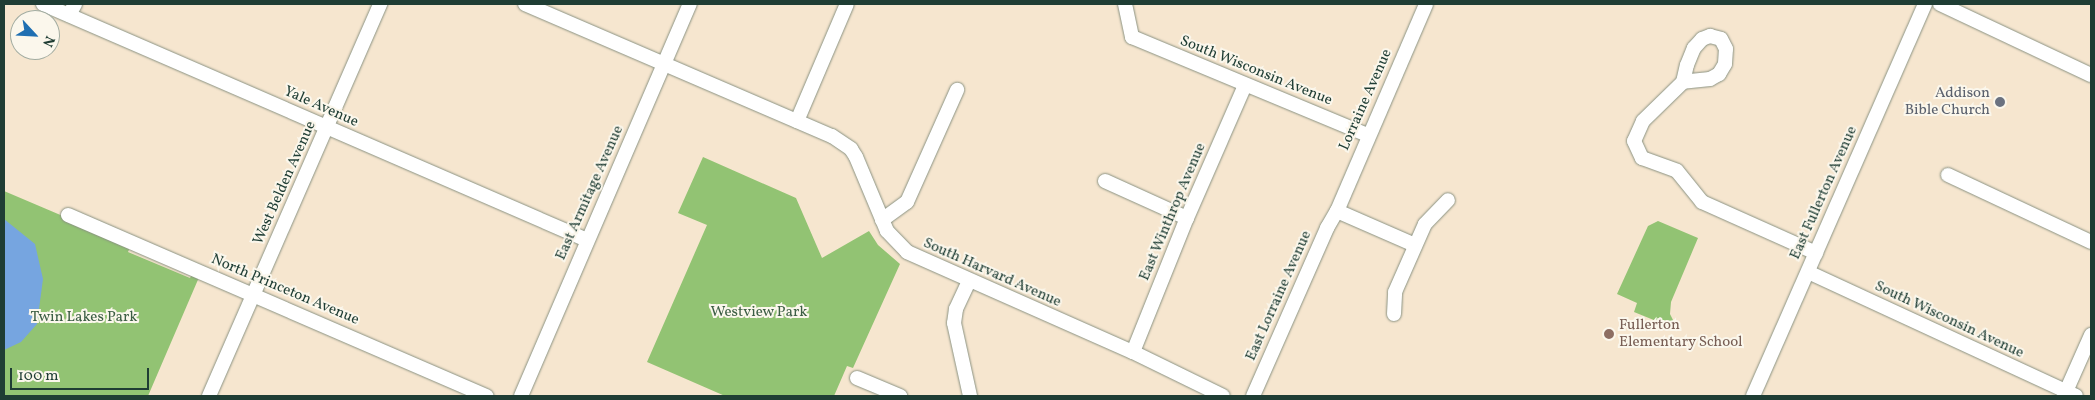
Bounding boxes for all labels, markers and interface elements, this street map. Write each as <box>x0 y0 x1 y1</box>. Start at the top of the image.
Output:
north arrow <box>10 10 60 60</box>
text: N <box>37 32 59 50</box>
street label: South Wisconsin Avenue <box>1177 32 1335 110</box>
street label: Lorraine Avenue <box>1336 47 1396 153</box>
street label: Yale Avenue <box>281 83 361 131</box>
place label: Addison Bible Church <box>1905 84 1990 119</box>
marker: Addison Bible Church <box>1994 96 2006 108</box>
street label: West Belden Avenue <box>250 119 320 247</box>
street label: East Armitage Avenue <box>552 123 628 263</box>
street label: East Fullerton Avenue <box>1786 124 1862 262</box>
street label: East Winthrop Avenue <box>1136 140 1210 284</box>
street label: East Lorraine Avenue <box>1242 228 1316 364</box>
street label: South Harvard Avenue <box>920 234 1064 312</box>
street label: North Princeton Avenue <box>208 251 362 329</box>
street label: South Wisconsin Avenue <box>1871 277 2027 363</box>
park label: Westview Park <box>710 304 808 322</box>
park label: Twin Lakes Park <box>30 309 138 327</box>
place label: Fullerton Elementary School <box>1619 316 1743 351</box>
marker: Fullerton Elementary School <box>1603 328 1615 340</box>
scale bar <box>12 358 151 390</box>
text: 100 m <box>18 366 58 387</box>

